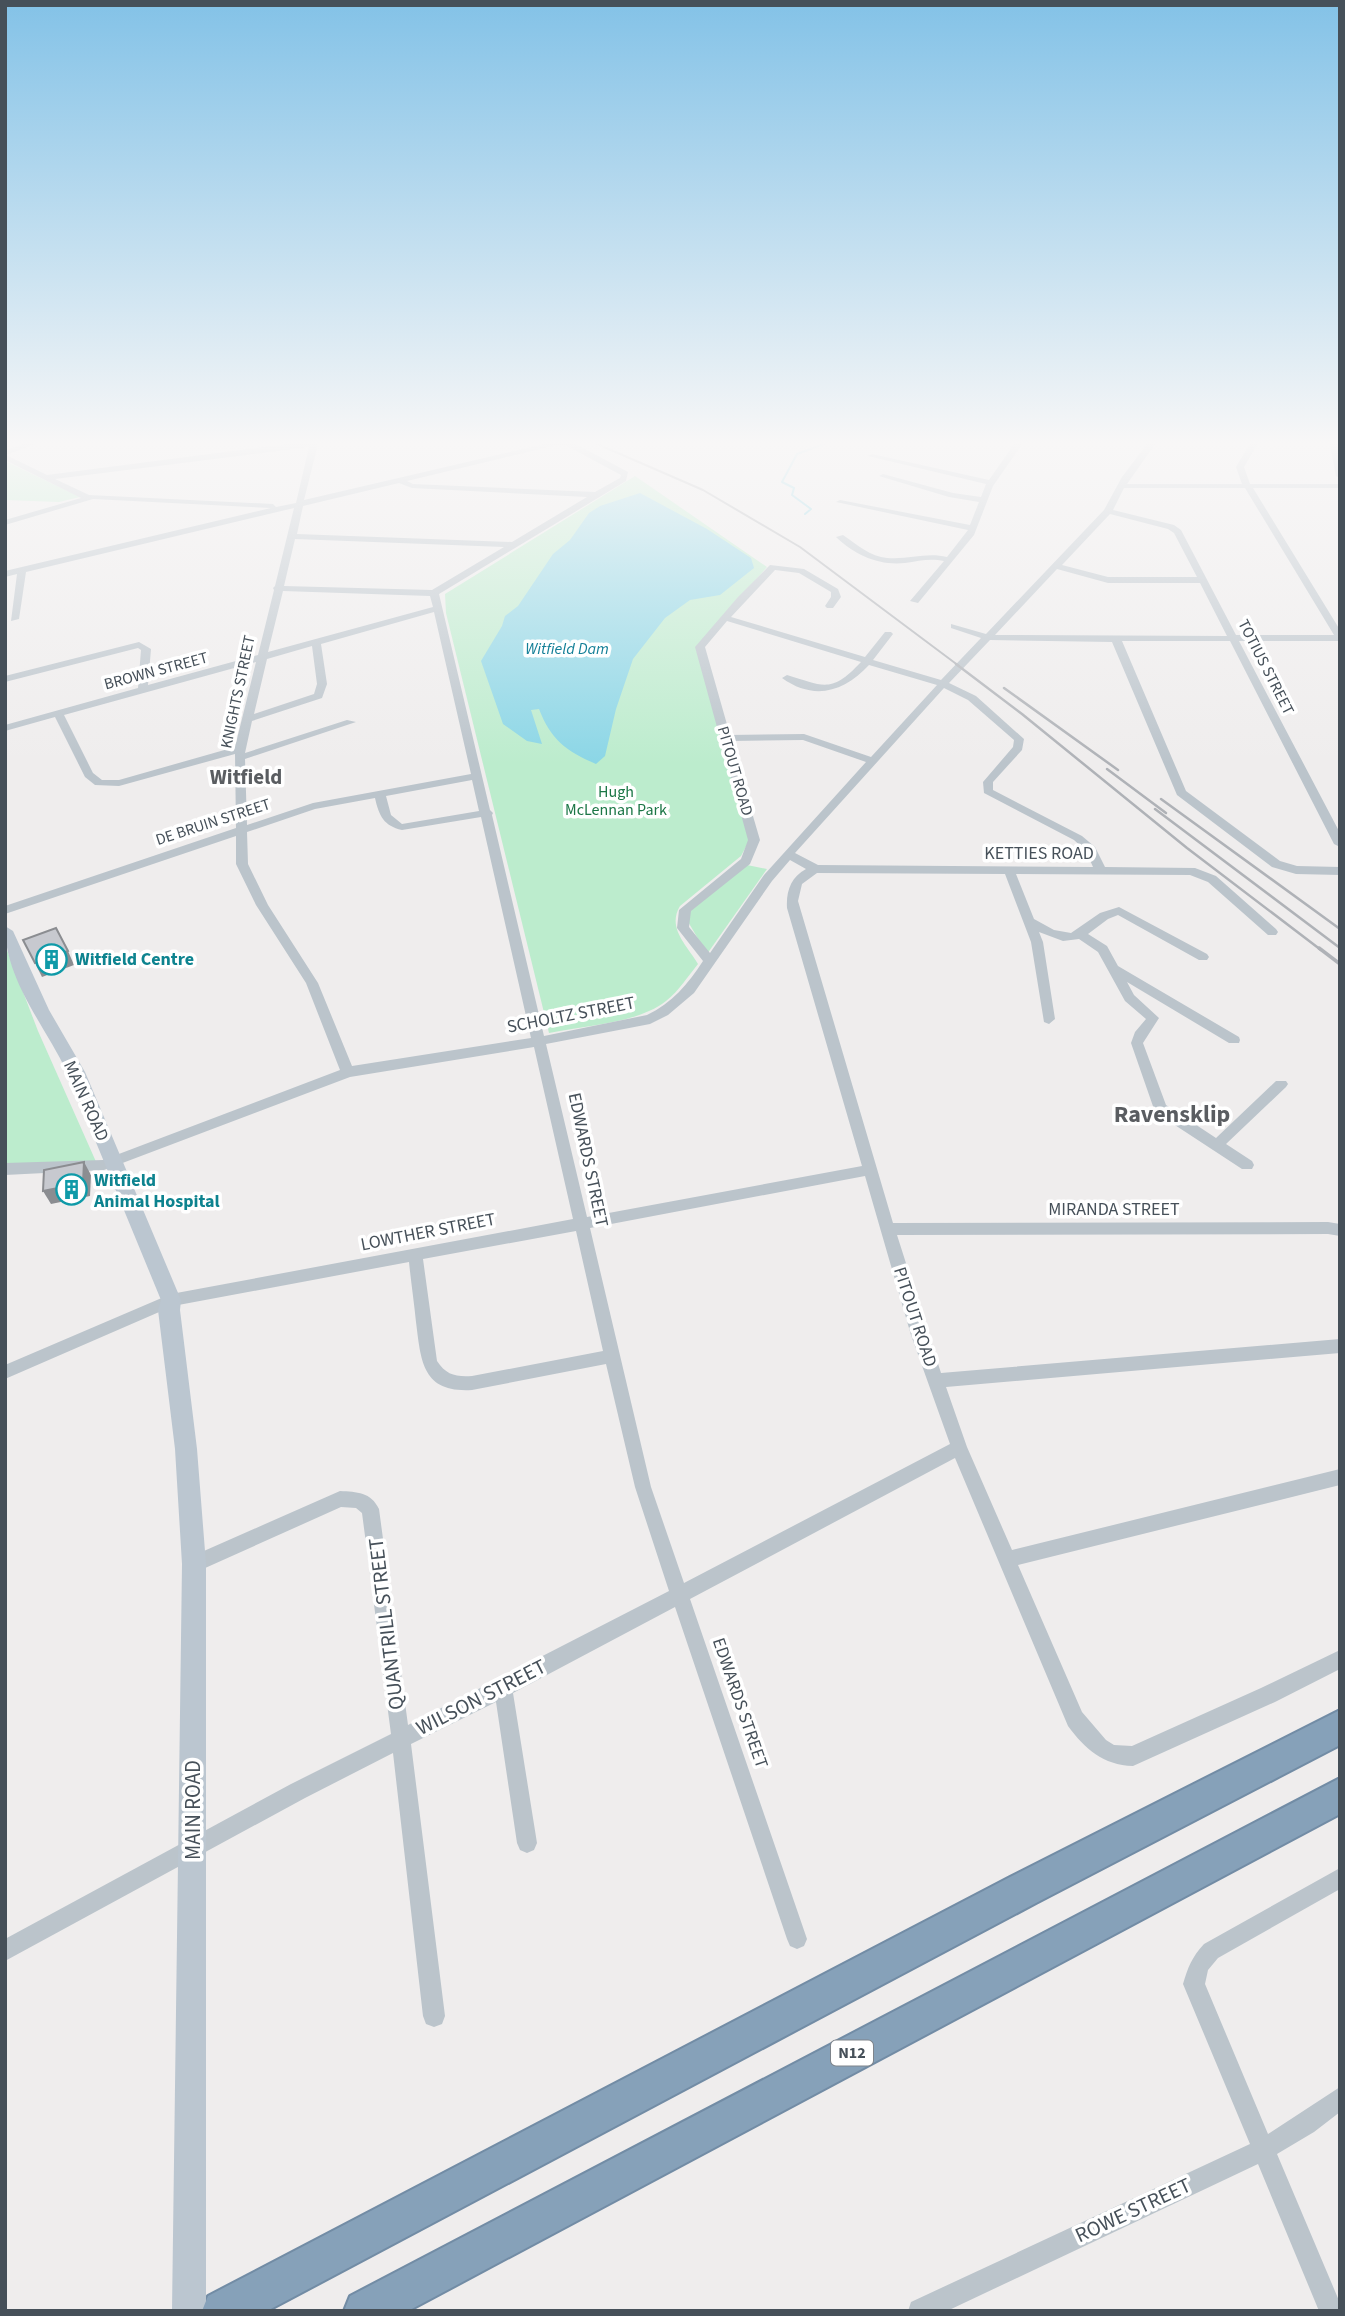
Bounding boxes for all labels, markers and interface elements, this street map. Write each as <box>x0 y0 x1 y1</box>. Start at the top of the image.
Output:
street label: TOTIUS STREET <box>1232 615 1300 719</box>
street label: KNIGHTS STREET <box>215 633 261 751</box>
water label: Witfield Dam <box>525 638 609 660</box>
street label: BROWN STREET <box>102 646 211 695</box>
street label: PITOUT ROAD <box>712 724 758 819</box>
district label: Witfield <box>210 762 282 792</box>
park label: Hugh McLennan Park <box>565 781 667 821</box>
street label: DE BRUIN STREET <box>153 793 274 851</box>
street label: KETTIES ROAD <box>984 841 1094 866</box>
building icon: Witfield Centre <box>35 942 69 976</box>
place label: Witfield Centre <box>75 947 194 972</box>
street label: SCHOLTZ STREET <box>505 990 637 1040</box>
street label: MAIN ROAD <box>57 1057 115 1145</box>
street label: EDWARDS STREET <box>562 1091 615 1230</box>
district label: Ravensklip <box>1114 1097 1230 1132</box>
place label: Witfield Animal Hospital <box>93 1168 220 1214</box>
building icon: Witfield Animal Hospital <box>54 1173 88 1207</box>
street label: MIRANDA STREET <box>1048 1197 1180 1222</box>
street label: LOWTHER STREET <box>358 1207 498 1257</box>
street label: PITOUT ROAD <box>887 1264 943 1370</box>
street label: QUANTRILL STREET <box>361 1536 411 1712</box>
street label: EDWARDS STREET <box>706 1634 774 1772</box>
street label: WILSON STREET <box>411 1651 551 1743</box>
street label: MAIN ROAD <box>178 1760 208 1860</box>
road number: N12 <box>831 2040 873 2066</box>
street label: ROWE STREET <box>1070 2170 1196 2250</box>

